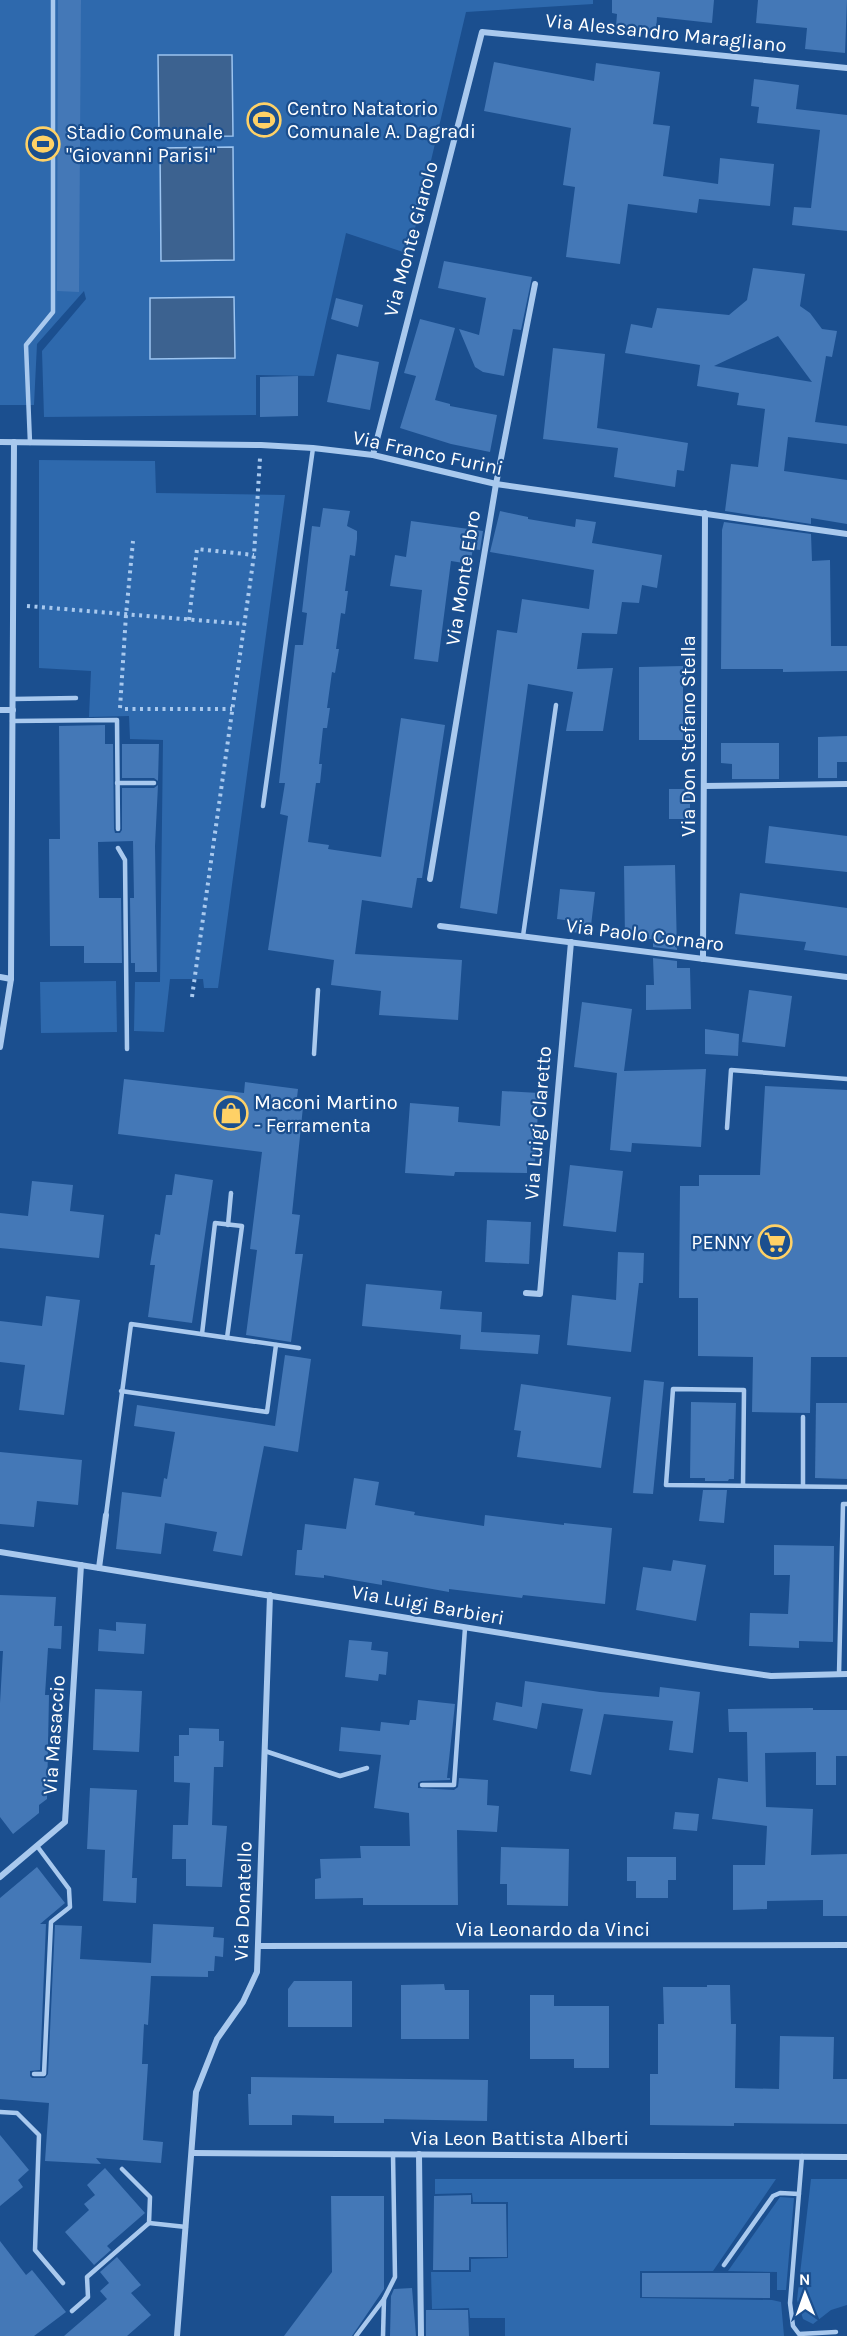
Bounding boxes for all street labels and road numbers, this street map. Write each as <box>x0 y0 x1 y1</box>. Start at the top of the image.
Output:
street label: Via Alessandro Maragliano <box>544 9 788 57</box>
street label: Via Monte Giarolo <box>379 159 443 319</box>
street label: Via Franco Furini <box>351 426 505 480</box>
street label: Via Monte Ebro <box>441 509 485 647</box>
street label: Via Don Stefano Stella <box>677 635 700 837</box>
street label: Via Paolo Cornaro <box>565 914 725 956</box>
street label: Via Luigi Claretto <box>520 1045 556 1201</box>
street label: Via Luigi Barbieri <box>350 1580 506 1630</box>
street label: Via Masaccio <box>38 1674 70 1796</box>
street label: Via Donatello <box>229 1841 257 1961</box>
street label: Via Leonardo da Vinci <box>456 1918 650 1941</box>
street label: Via Leon Battista Alberti <box>411 2127 629 2150</box>

